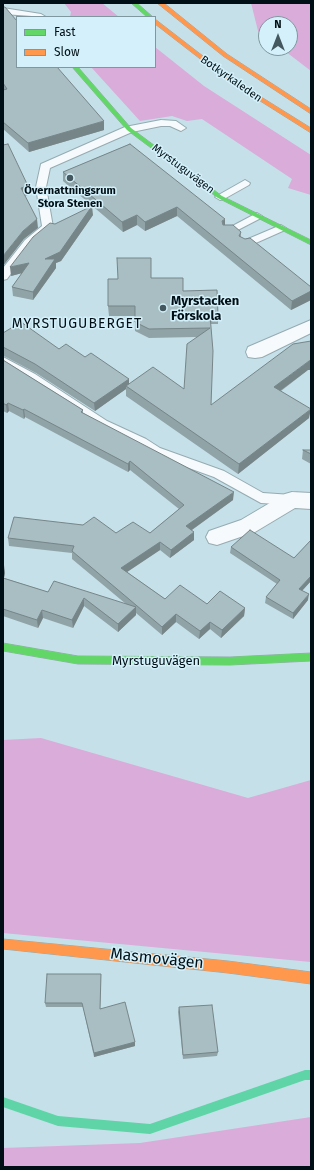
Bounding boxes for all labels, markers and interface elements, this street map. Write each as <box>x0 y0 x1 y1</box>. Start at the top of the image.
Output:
legend <box>16 16 156 68</box>
north arrow <box>258 16 298 56</box>
text: N <box>274 18 282 31</box>
text: Fast <box>54 25 76 39</box>
text: Slow <box>54 45 80 59</box>
street label: Botkyrkaleden <box>198 53 264 105</box>
street label: Myrstuguvägen <box>149 141 217 197</box>
marker: Övernattningsrum Stora Stenen <box>65 173 75 183</box>
place label: Övernattningsrum Stora Stenen <box>24 184 116 210</box>
place label: Myrstacken Förskola <box>171 293 239 324</box>
marker: Myrstacken Förskola <box>158 303 168 313</box>
district label: MYRSTUGUBERGET <box>12 316 142 332</box>
street label: Myrstuguvägen <box>112 653 200 669</box>
street label: Masmovägen <box>109 945 205 973</box>

